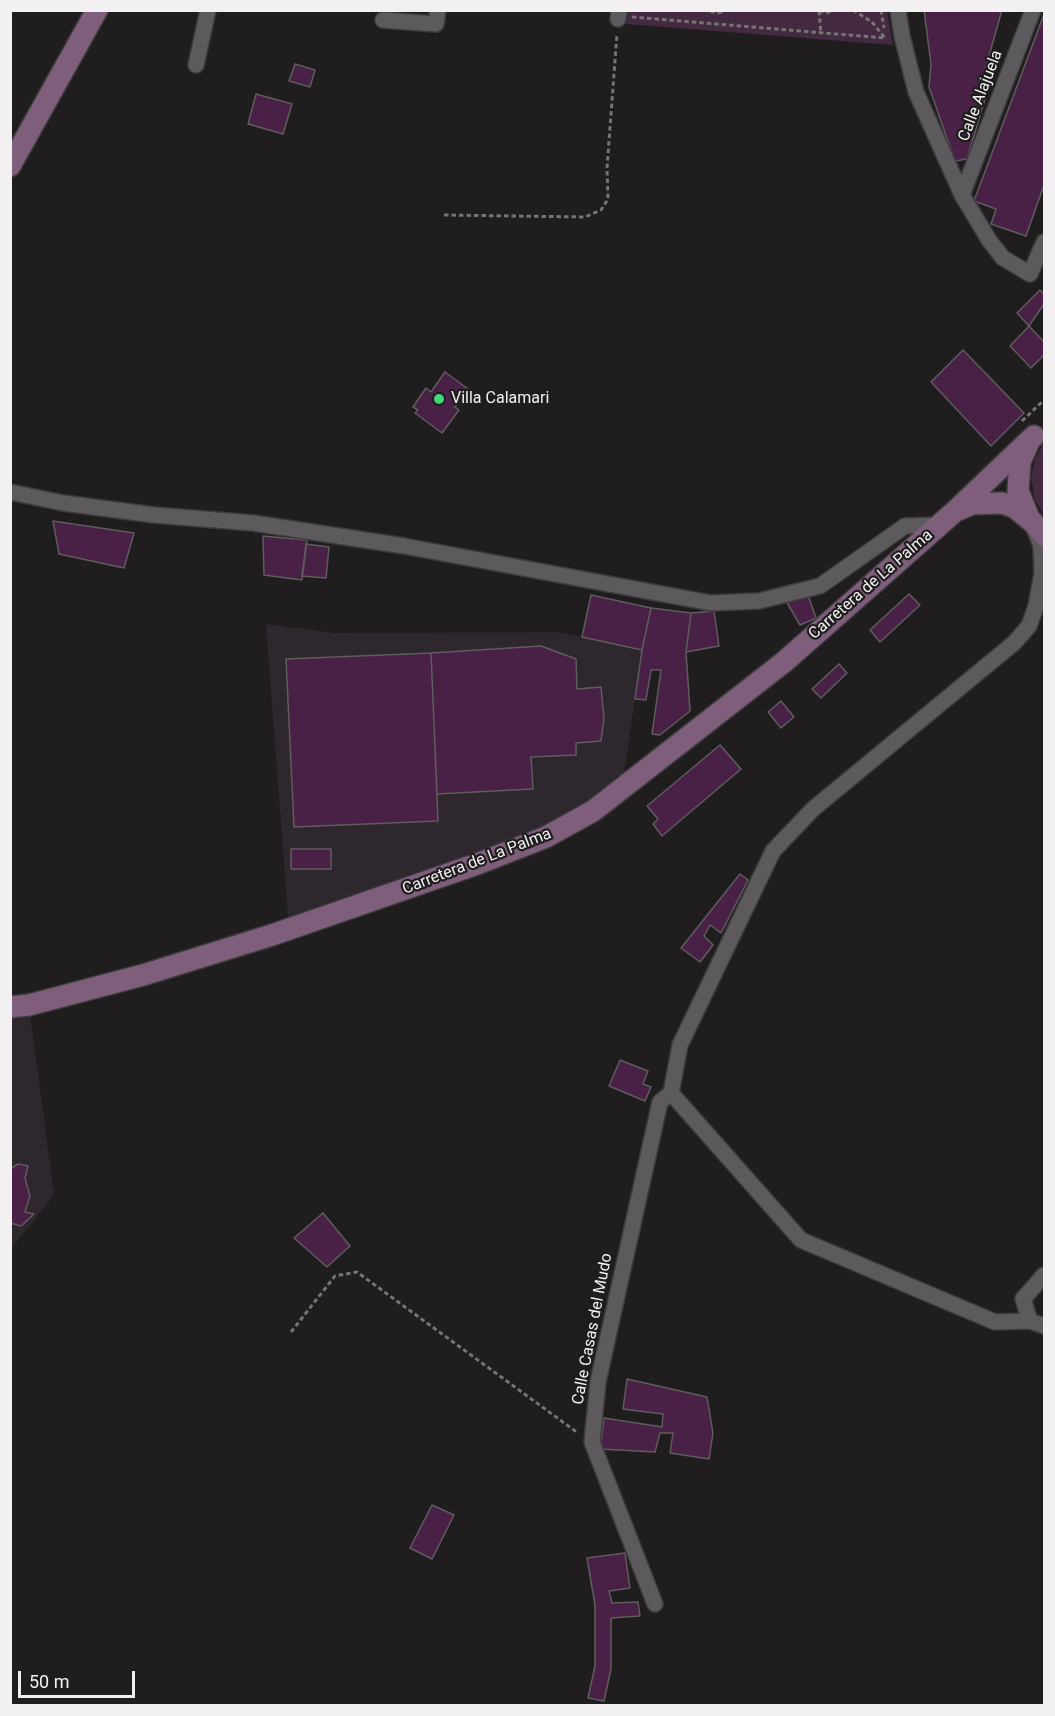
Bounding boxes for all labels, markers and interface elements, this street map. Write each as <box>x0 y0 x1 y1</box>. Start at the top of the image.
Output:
street label: Calle Alajuela <box>955 48 1007 144</box>
place label: Villa Calamari <box>451 389 549 409</box>
marker: Villa Calamari <box>432 392 446 406</box>
street label: Carretera de La Palma <box>805 526 937 644</box>
street label: Carretera de La Palma <box>400 825 554 899</box>
street label: Calle Casas del Mudo <box>569 1252 617 1406</box>
scale bar <box>21 1659 138 1697</box>
text: 50 m <box>29 1671 69 1692</box>

